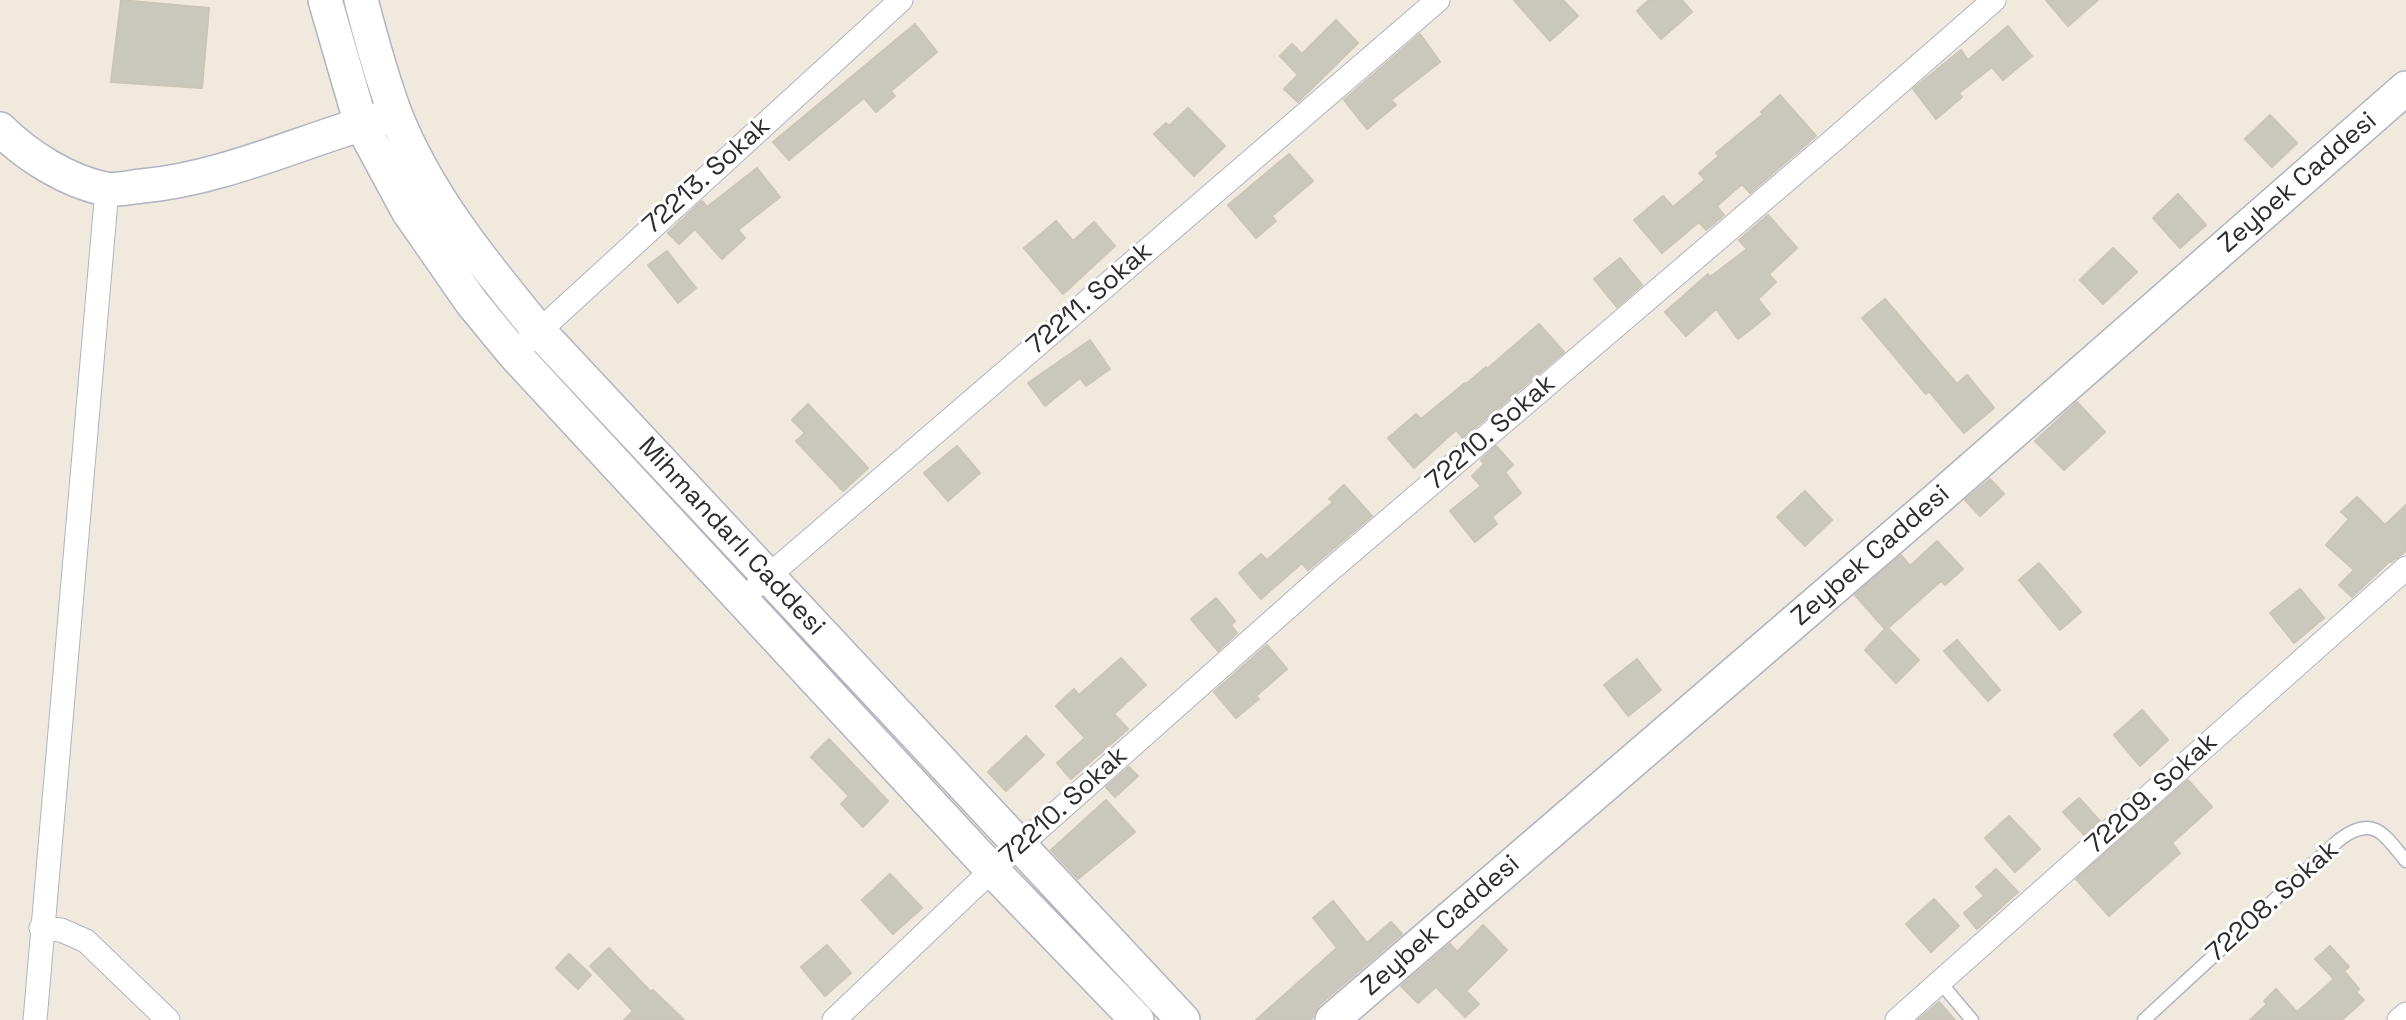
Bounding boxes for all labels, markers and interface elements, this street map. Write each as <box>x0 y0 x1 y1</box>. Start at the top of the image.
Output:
street label: Zeybek Caddesi <box>2213 106 2383 260</box>
street label: 72213. Sokak <box>637 111 777 241</box>
street label: 72211. Sokak <box>1021 236 1159 362</box>
street label: 72210. Sokak <box>1420 368 1562 498</box>
street label: Mihmandarlı Caddesi <box>631 432 831 642</box>
street label: Zeybek Caddesi <box>1786 479 1956 633</box>
street label: 72209. Sokak <box>2080 727 2224 861</box>
street label: 72210. Sokak <box>994 741 1134 871</box>
street label: 72208. Sokak <box>2201 835 2345 969</box>
street label: Zeybek Caddesi <box>1356 849 1526 1003</box>

